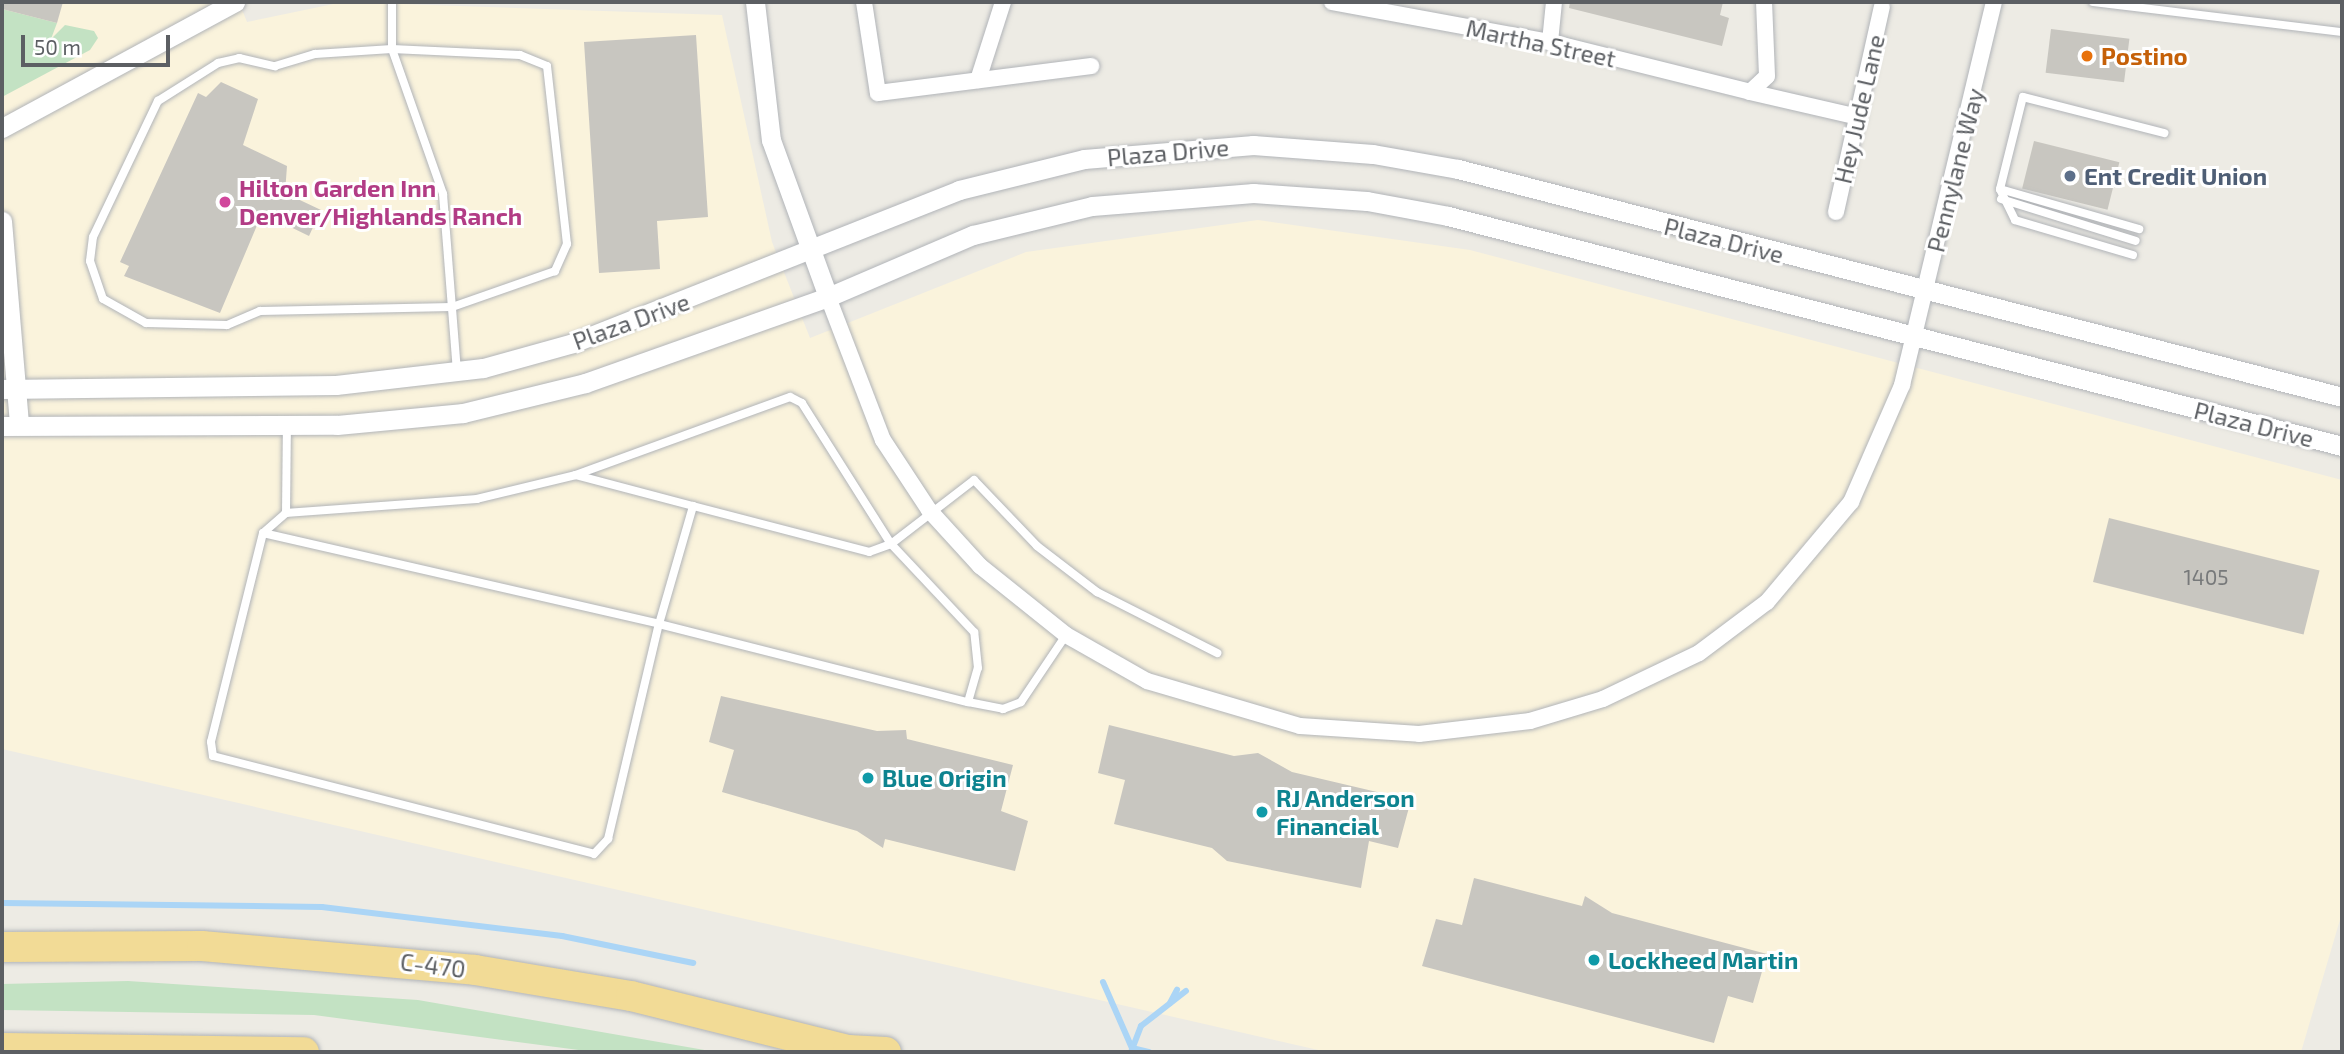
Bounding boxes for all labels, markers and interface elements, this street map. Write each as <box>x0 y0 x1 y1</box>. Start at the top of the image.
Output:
street label: Martha Street <box>1464 13 1618 73</box>
scale bar <box>24 21 173 65</box>
street label: Hey Jude Lane <box>1828 31 1890 187</box>
text: 50 m <box>34 34 81 59</box>
place label: Postino <box>2101 42 2188 70</box>
marker: Postino <box>2079 48 2095 64</box>
street label: Pennylane Way <box>1921 85 1989 255</box>
street label: Plaza Drive <box>1106 132 1230 172</box>
place label: Ent Credit Union <box>2084 162 2267 190</box>
marker: Ent Credit Union <box>2062 168 2078 184</box>
place label: Hilton Garden Inn Denver/Highlands Ranch <box>239 174 522 230</box>
marker: Hilton Garden Inn Denver/Highlands Ranch <box>217 194 233 210</box>
street label: Plaza Drive <box>1661 211 1787 269</box>
street label: Plaza Drive <box>569 287 693 355</box>
street label: Plaza Drive <box>2191 395 2317 453</box>
house number: 1405 <box>2183 564 2229 590</box>
place label: Blue Origin <box>882 764 1007 792</box>
marker: Blue Origin <box>860 770 876 786</box>
place label: RJ Anderson Financial <box>1276 784 1415 840</box>
marker: RJ Anderson Financial <box>1254 804 1270 820</box>
place label: Lockheed Martin <box>1608 946 1798 974</box>
street label: C-470 <box>399 947 467 983</box>
marker: Lockheed Martin <box>1586 952 1602 968</box>

